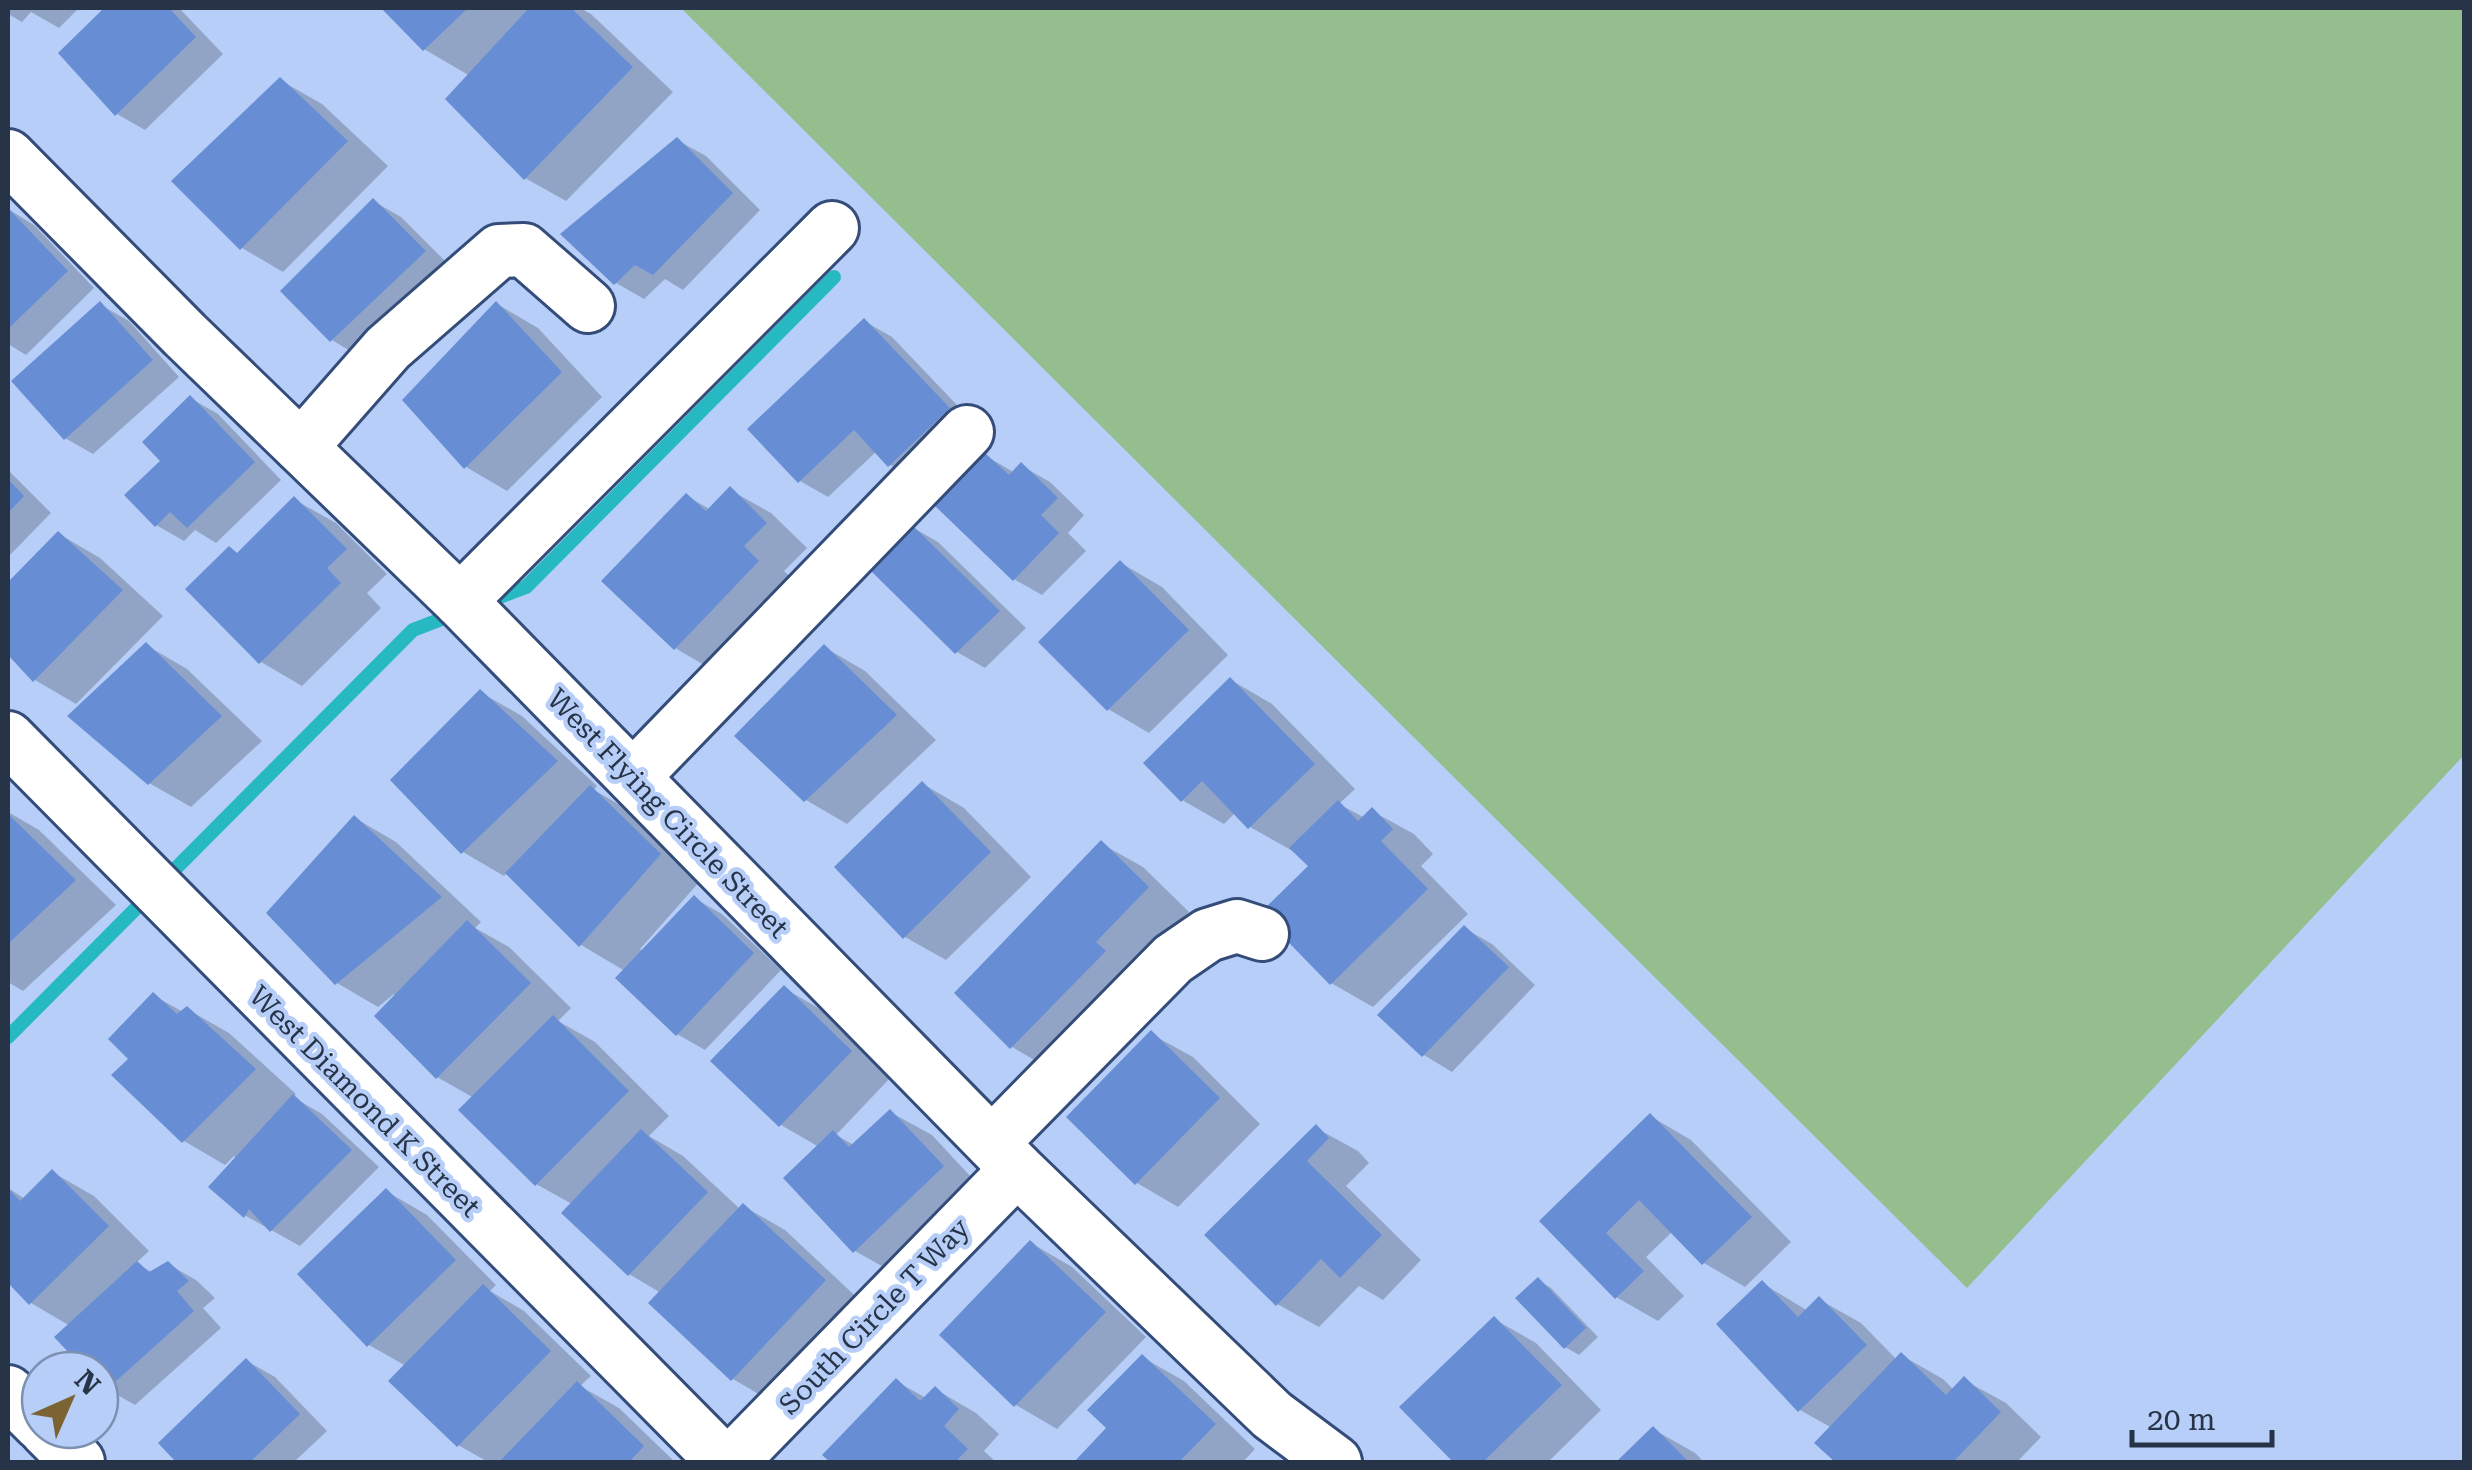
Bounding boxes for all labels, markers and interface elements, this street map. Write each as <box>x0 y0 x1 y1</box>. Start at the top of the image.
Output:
street label: West Flying Circle Street <box>540 682 795 945</box>
street label: West Diamond K Street <box>242 979 487 1224</box>
street label: South Circle T Way <box>772 1211 977 1421</box>
north arrow <box>20 1350 120 1450</box>
text: N <box>68 1363 107 1402</box>
scale bar <box>2132 1385 2272 1447</box>
text: 20 m <box>2147 1402 2216 1437</box>

